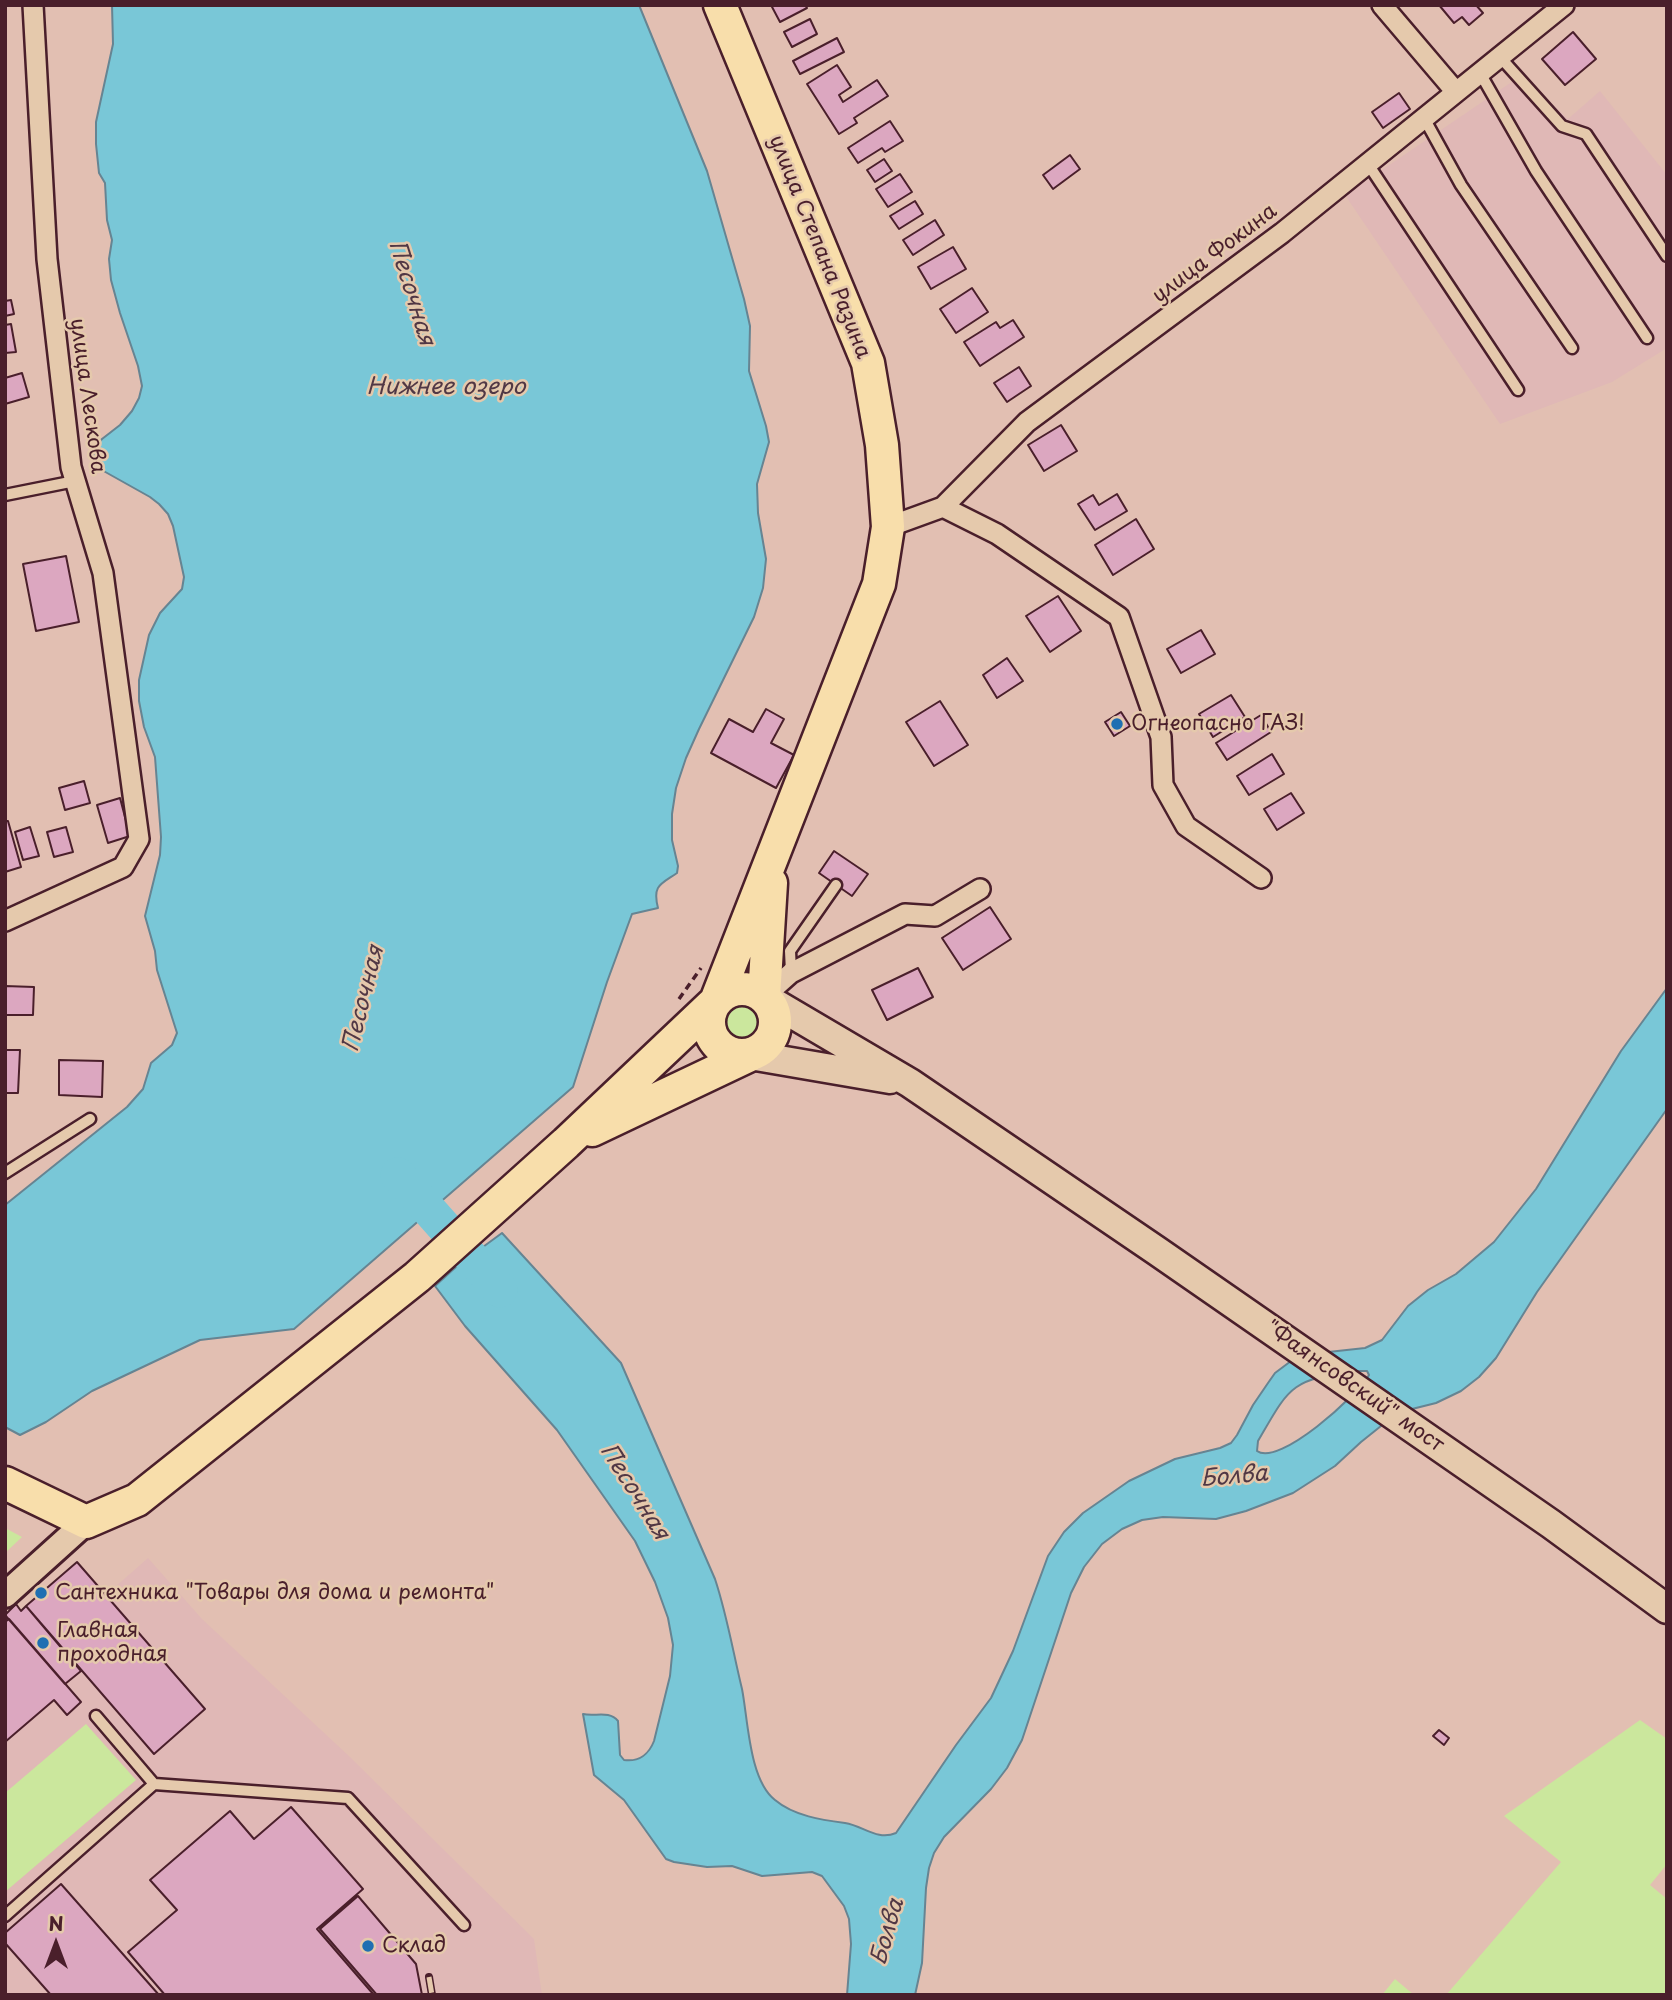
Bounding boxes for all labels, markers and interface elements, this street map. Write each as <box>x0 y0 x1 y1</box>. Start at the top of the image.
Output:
street label: улица Степана Разина <box>763 132 875 362</box>
street label: улица Фокина <box>1148 199 1282 309</box>
water label: Песочная <box>382 237 440 349</box>
street label: улица Лескова <box>64 317 110 475</box>
water label: Нижнее озеро <box>366 374 526 402</box>
place label: Огнеопасно ГАЗ! <box>1131 711 1305 737</box>
marker: Огнеопасно ГАЗ! <box>1109 716 1125 732</box>
water label: Песочная <box>338 943 390 1055</box>
street label: "Фаянсовский" мост <box>1260 1316 1448 1458</box>
water label: Песочная <box>594 1439 674 1545</box>
water label: Болва <box>1199 1460 1269 1494</box>
place label: Сантехника "Товары для дома и ремонта" <box>55 1580 494 1606</box>
marker: Сантехника "Товары для дома и ремонта" <box>33 1585 49 1601</box>
place label: Главная проходная <box>57 1618 168 1668</box>
marker: Главная проходная <box>35 1635 51 1651</box>
water label: Болва <box>865 1896 911 1968</box>
north arrow <box>21 1909 91 1979</box>
text: N <box>48 1909 64 1937</box>
place label: Склад <box>382 1933 446 1959</box>
marker: Склад <box>360 1938 376 1954</box>

